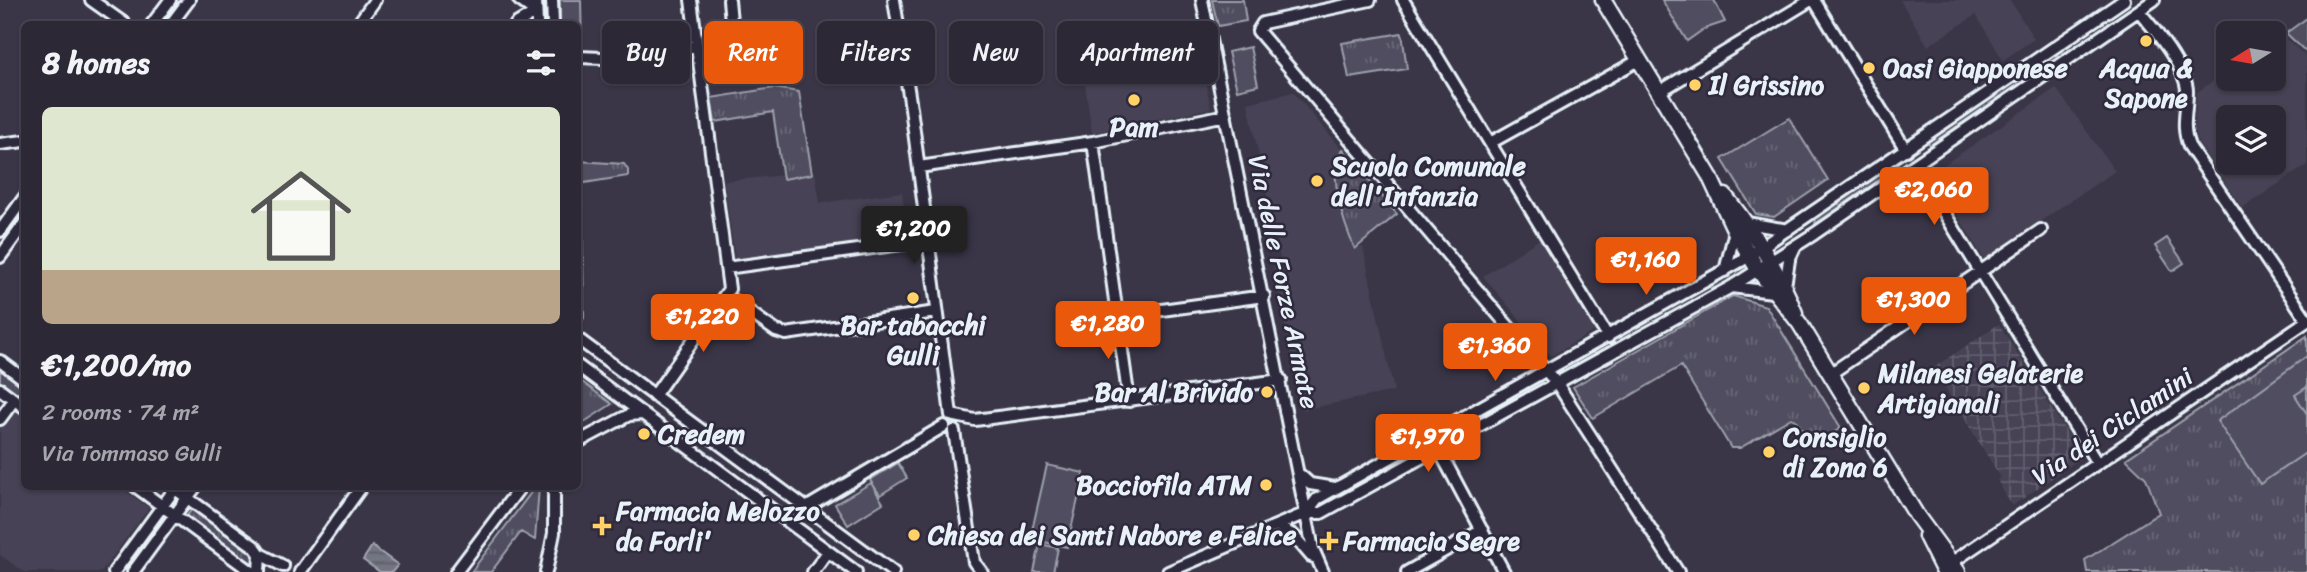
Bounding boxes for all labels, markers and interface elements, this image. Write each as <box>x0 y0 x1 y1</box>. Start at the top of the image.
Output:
chip: Buy <box>602 21 690 84</box>
chip: Rent <box>704 21 803 84</box>
chip: Filters <box>817 21 935 84</box>
chip: New <box>949 21 1043 84</box>
chip: Apartment <box>1057 21 1218 84</box>
north arrow <box>2216 21 2286 91</box>
map controls <box>2216 21 2286 175</box>
marker: Acqua & Sapone <box>2138 33 2154 49</box>
text: 8 homes <box>42 36 150 90</box>
icon: filters <box>522 44 560 82</box>
place label: Oasi Giapponese <box>1883 45 2068 91</box>
place label: Acqua & Sapone <box>2099 45 2193 121</box>
marker: Oasi Giapponese <box>1861 60 1877 76</box>
place label: Il Grissino <box>1707 62 1824 108</box>
marker: Il Grissino <box>1687 77 1703 93</box>
marker: Pam <box>1126 92 1142 108</box>
place label: Pam <box>1110 104 1158 150</box>
button: layers <box>2216 105 2286 175</box>
place label: Scuola Comunale dell'Infanzia <box>1330 143 1526 219</box>
street label: Via delle Forze Armate <box>1235 151 1333 413</box>
icon: home <box>238 153 364 279</box>
pin: €2,060 <box>1877 168 1991 227</box>
text: €2,060 <box>1896 169 1972 210</box>
marker: Scuola Comunale dell'Infanzia <box>1309 173 1325 189</box>
pin: €1,200 <box>857 206 971 266</box>
text: €1,200 <box>877 208 951 249</box>
pin: €1,160 <box>1589 238 1703 297</box>
text: €1,160 <box>1612 239 1680 280</box>
pin: €1,300 <box>1857 278 1971 337</box>
text: €1,300 <box>1877 279 1951 320</box>
marker: Bar tabacchi Gulli <box>905 290 921 306</box>
pin: €1,220 <box>646 294 760 354</box>
text: €1,220 <box>667 296 739 337</box>
place label: Bar tabacchi Gulli <box>841 302 987 378</box>
pin: €1,280 <box>1051 302 1165 361</box>
text: €1,280 <box>1071 303 1145 344</box>
pin: €1,360 <box>1438 324 1552 383</box>
text: €1,360 <box>1459 325 1531 366</box>
text: €1,200/mo <box>42 338 191 392</box>
place label: Milanesi Gelaterie Artigianali <box>1877 350 2084 426</box>
street label: Via dei Ciclamini <box>2021 354 2203 498</box>
place label: Bar Al Brivido <box>1095 369 1253 415</box>
marker: Milanesi Gelaterie Artigianali <box>1856 380 1872 396</box>
marker: Bar Al Brivido <box>1259 384 1275 400</box>
text: 2 rooms · 74 m² <box>42 392 199 433</box>
place label: Credem <box>657 411 745 457</box>
pin: €1,970 <box>1371 414 1485 474</box>
place label: Consiglio di Zona 6 <box>1782 414 1888 490</box>
text: €1,970 <box>1391 416 1465 457</box>
marker: Credem <box>636 426 652 442</box>
text: Via Tommaso Gulli <box>42 433 221 474</box>
marker: Consiglio di Zona 6 <box>1761 444 1777 460</box>
place label: Bocciofila ATM <box>1076 462 1253 508</box>
marker: Bocciofila ATM <box>1258 477 1274 493</box>
place label: Farmacia Melozzo da Forli' <box>615 488 820 564</box>
place label: Chiesa dei Santi Nabore e Felice <box>927 512 1297 558</box>
marker: Farmacia Melozzo da Forli' <box>594 518 610 534</box>
place label: Farmacia Segre <box>1342 518 1520 564</box>
marker: Chiesa dei Santi Nabore e Felice <box>906 527 922 543</box>
marker: Farmacia Segre <box>1321 533 1337 549</box>

